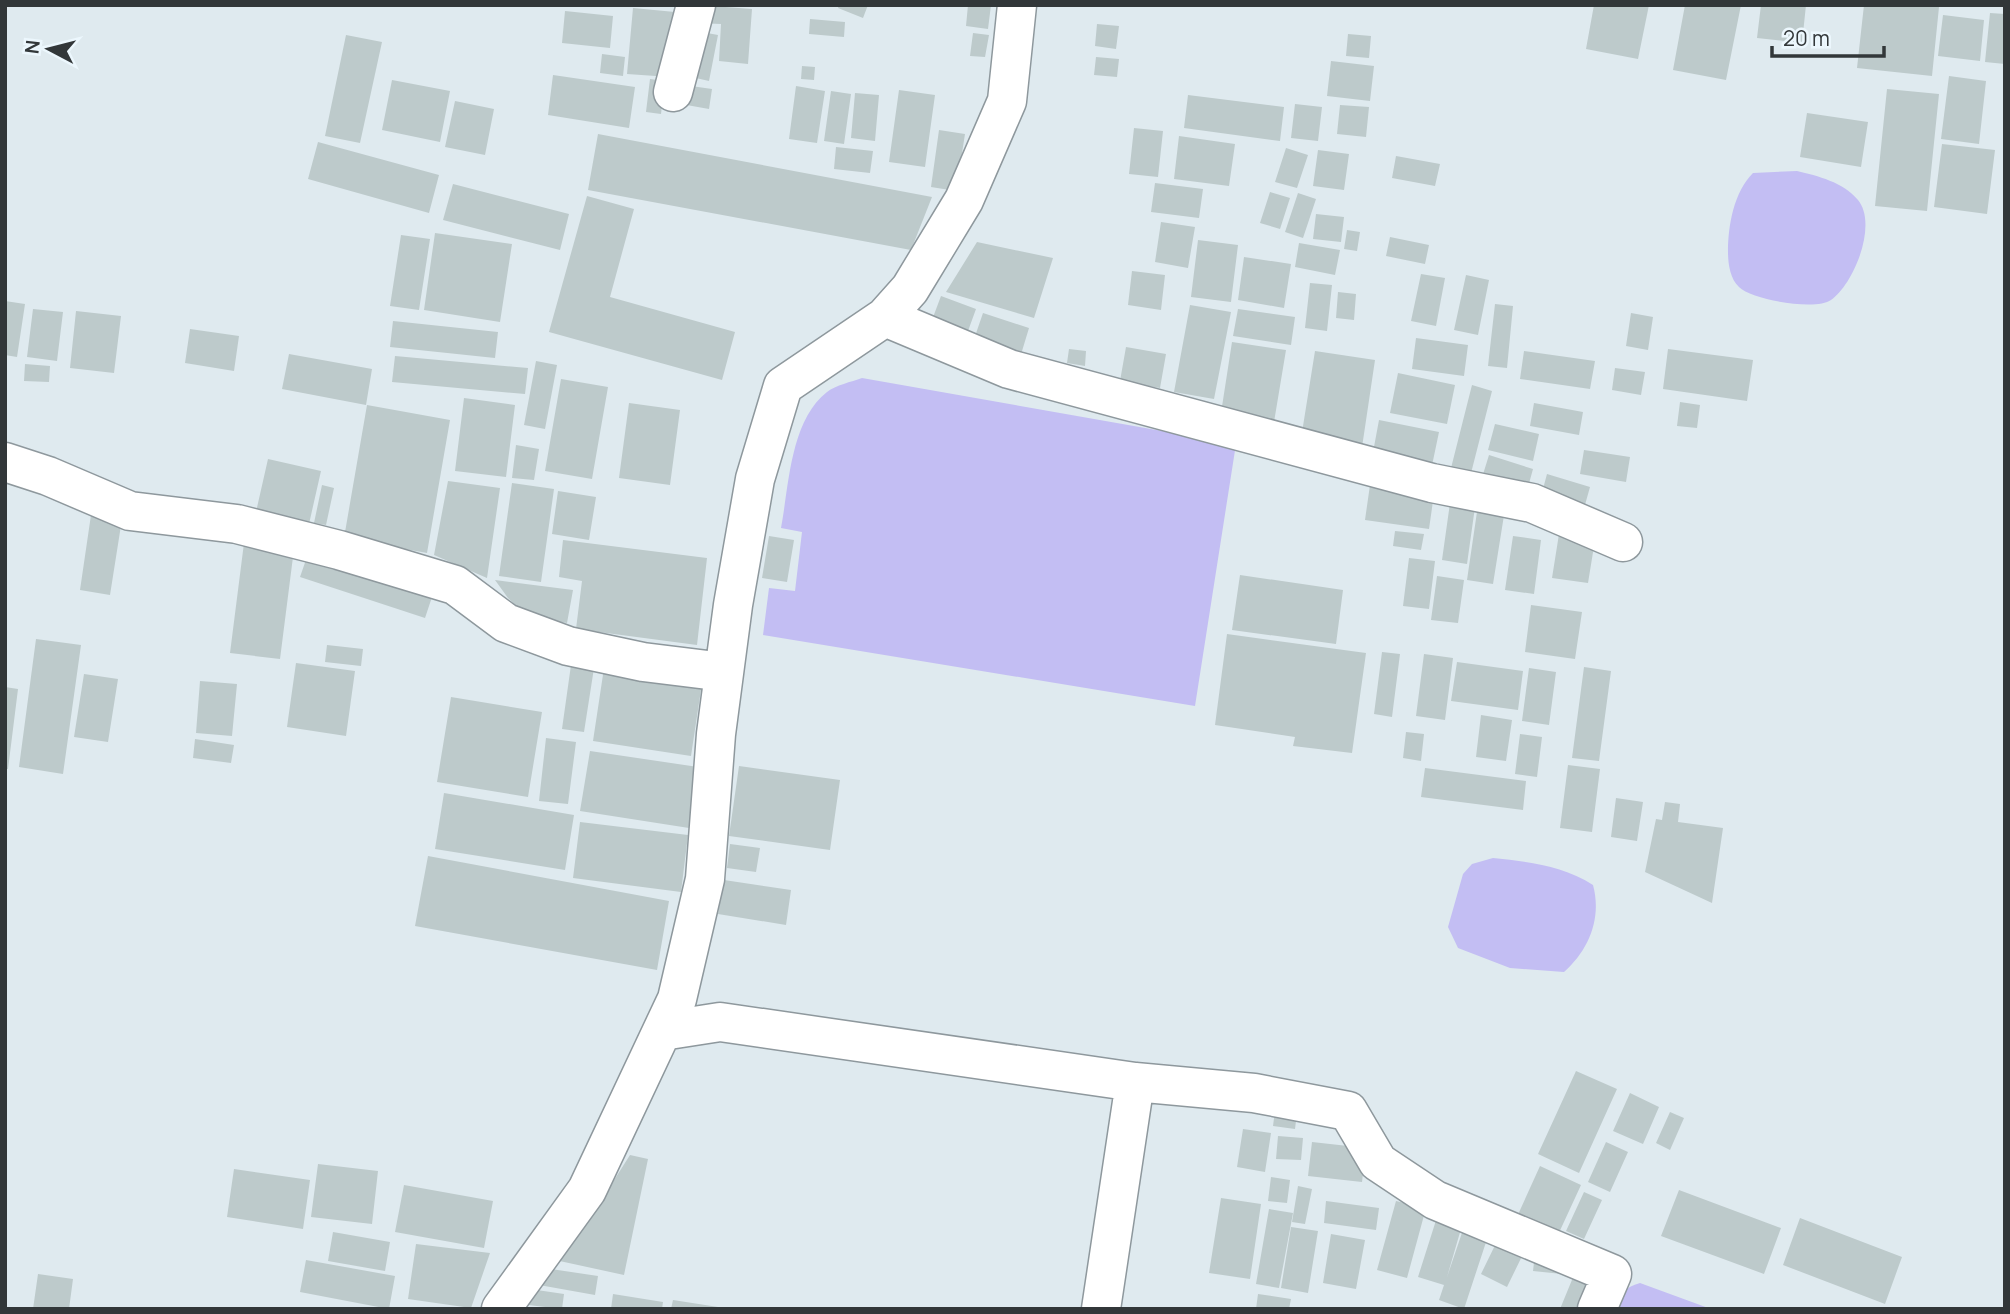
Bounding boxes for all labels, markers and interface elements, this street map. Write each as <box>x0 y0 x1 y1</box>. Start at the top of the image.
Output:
north arrow <box>14 14 84 84</box>
scale bar <box>1772 14 1884 58</box>
text: 20 m <box>1783 24 1830 52</box>
text: N <box>18 39 46 55</box>

